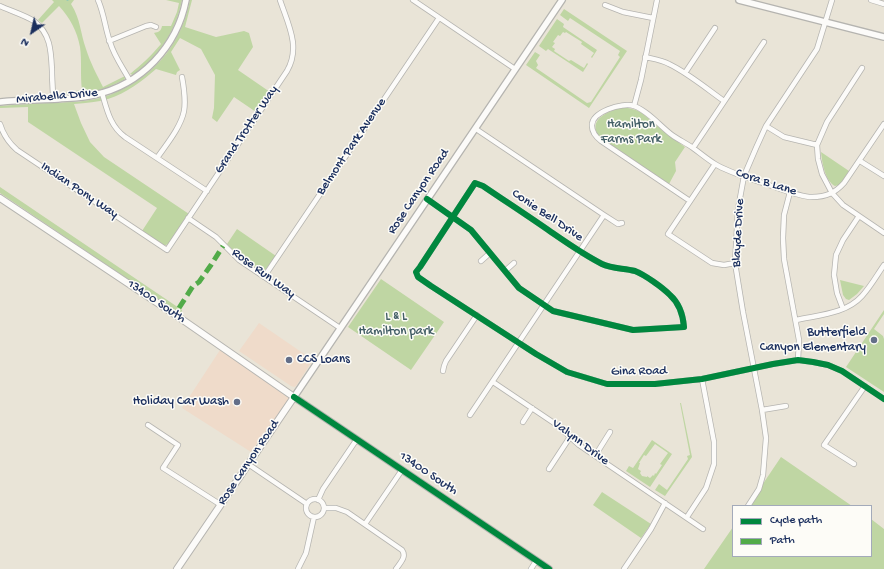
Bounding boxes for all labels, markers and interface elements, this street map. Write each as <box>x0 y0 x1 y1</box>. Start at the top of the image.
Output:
north arrow <box>12 12 52 52</box>
text: N <box>19 35 32 49</box>
street label: Grand Trotter Way <box>212 83 282 177</box>
street label: Mirabella Drive <box>16 86 98 108</box>
street label: Belmont Park Avenue <box>314 95 390 199</box>
park label: Hamilton Farms Park <box>601 117 661 148</box>
street label: Rose Canyon Road <box>385 146 453 238</box>
street label: Indian Pony Way <box>37 159 121 223</box>
street label: Cora B Lane <box>733 166 799 200</box>
street label: Conie Bell Drive <box>508 186 586 246</box>
street label: Blayde Drive <box>729 198 749 268</box>
street label: Rose Run Way <box>228 246 298 302</box>
street label: 13400 South <box>124 277 188 327</box>
park label: L & L Hamilton park <box>359 309 433 340</box>
place label: Butterfield Canyon Elementary <box>760 325 866 356</box>
marker: Butterfield Canyon Elementary <box>869 335 879 345</box>
place label: CCS Loans <box>297 352 350 368</box>
marker: CCS Loans <box>284 355 294 365</box>
street label: Gina Road <box>611 364 667 380</box>
place label: Holiday Car Wash <box>133 394 229 410</box>
marker: Holiday Car Wash <box>232 397 242 407</box>
street label: Valynn Drive <box>548 416 612 470</box>
street label: Rose Canyon Road <box>215 417 283 509</box>
street label: 13400 South <box>396 449 460 499</box>
legend <box>732 505 872 557</box>
text: Cycle path <box>770 514 822 528</box>
text: Path <box>770 534 795 548</box>

